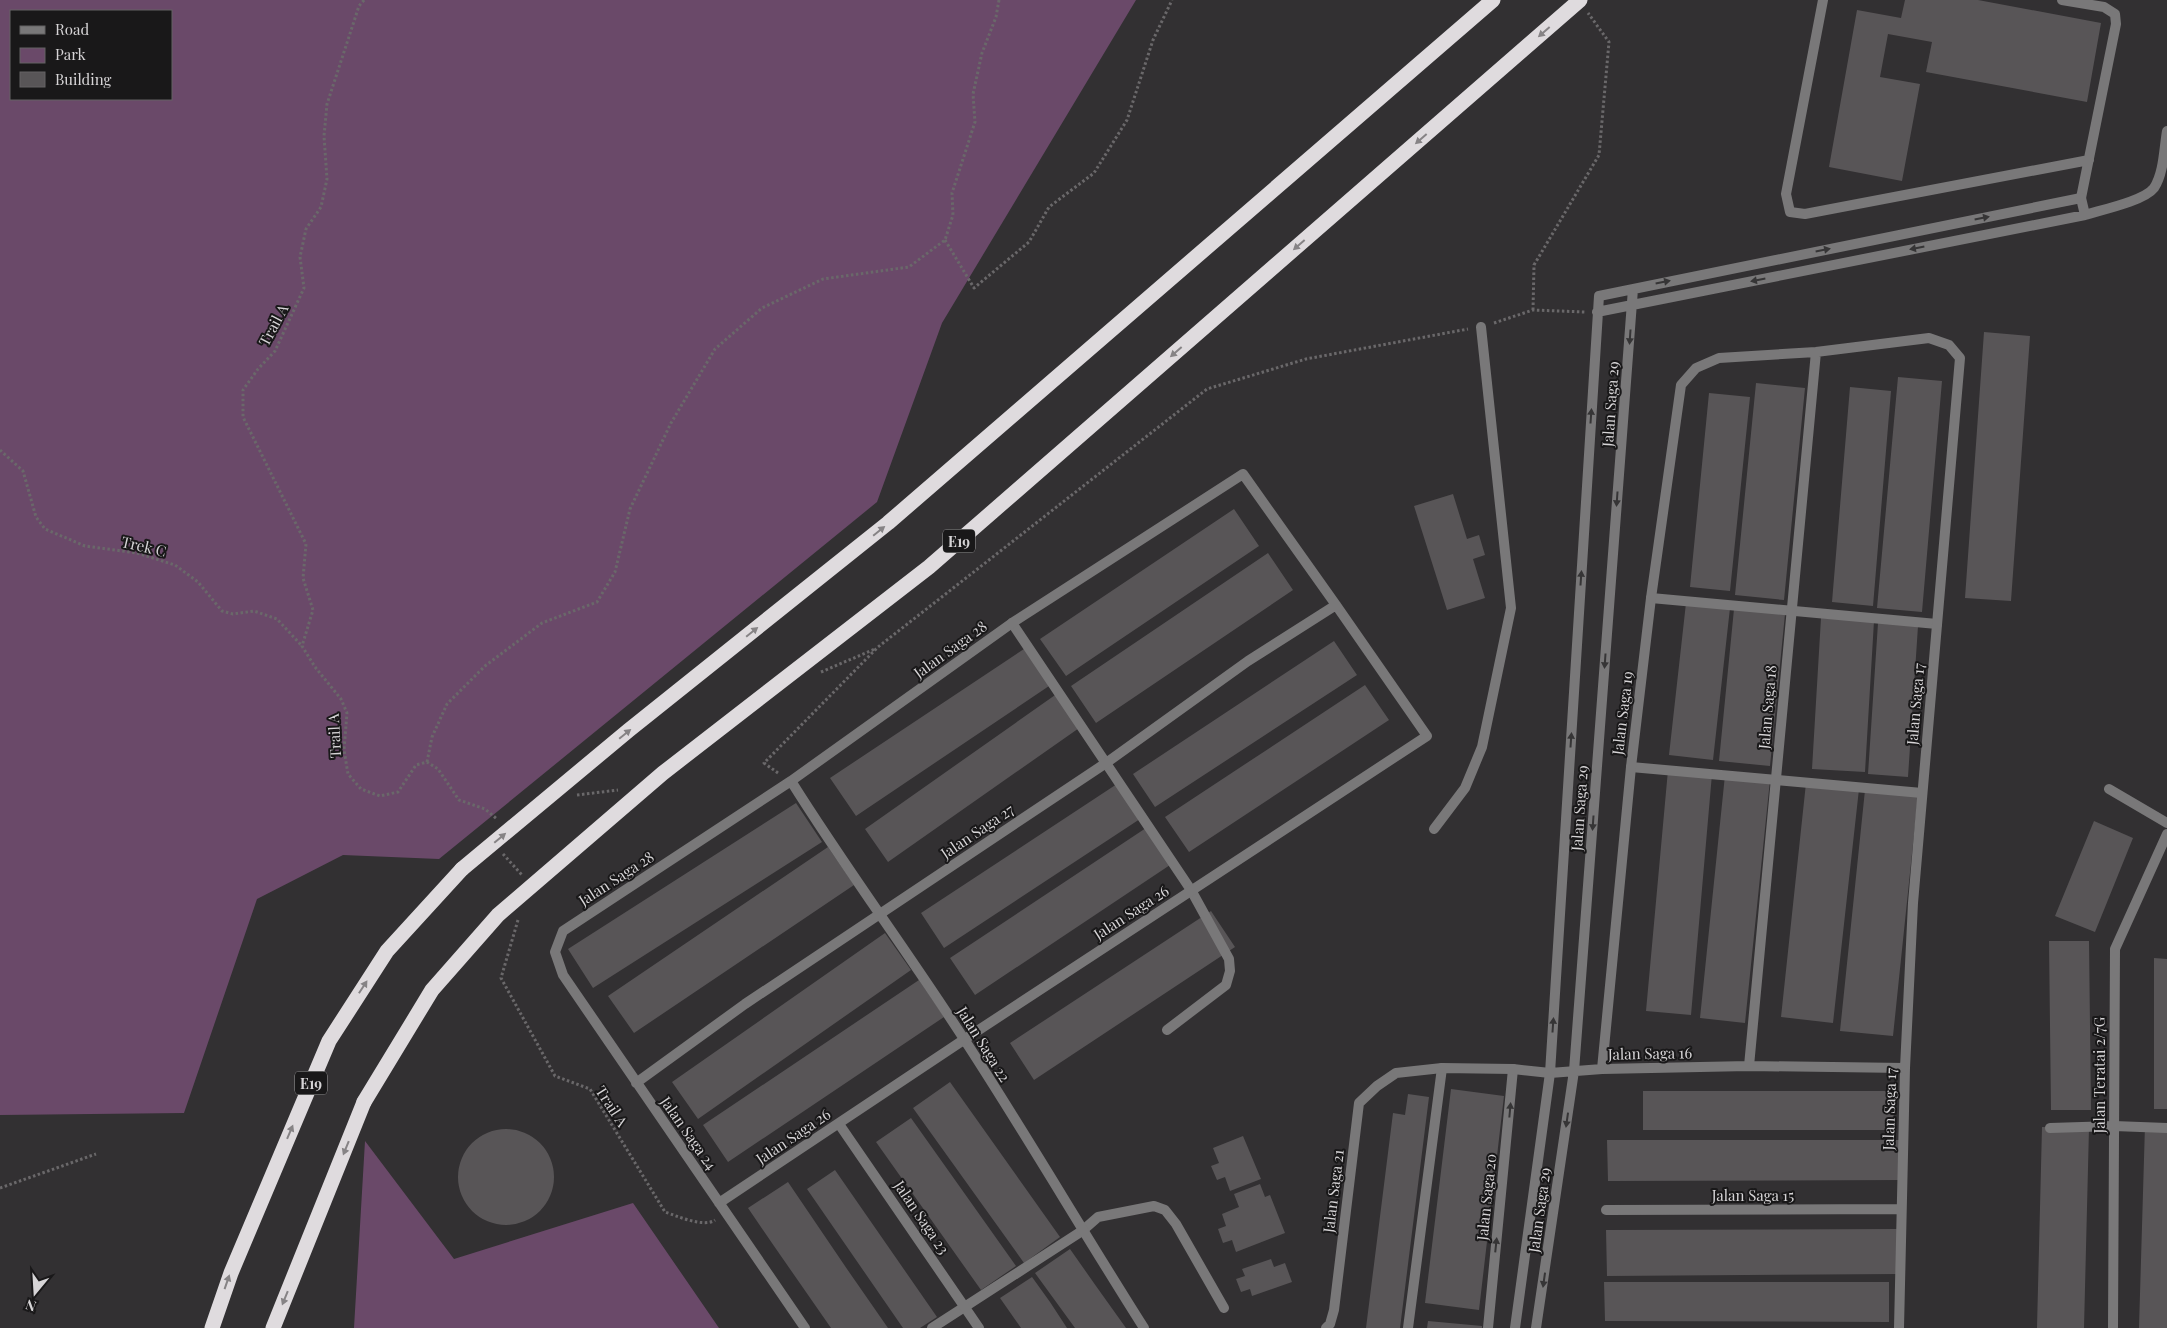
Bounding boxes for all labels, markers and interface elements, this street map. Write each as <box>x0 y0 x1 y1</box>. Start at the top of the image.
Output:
legend <box>10 10 172 100</box>
text: Road <box>55 19 89 39</box>
one-way arrow <box>1538 26 1550 38</box>
text: Park <box>55 44 87 64</box>
text: Building <box>55 69 112 89</box>
one-way arrow <box>1415 133 1428 144</box>
one-way arrow <box>1974 213 1990 221</box>
one-way arrow <box>1292 240 1305 251</box>
one-way arrow <box>1909 244 1924 252</box>
one-way arrow <box>1815 246 1830 254</box>
one-way arrow <box>1749 276 1765 284</box>
one-way arrow <box>1656 278 1672 286</box>
street label: Trail A <box>254 300 293 349</box>
one-way arrow <box>1625 329 1633 345</box>
one-way arrow <box>1170 346 1182 357</box>
street label: Jalan Saga 29 <box>1597 361 1623 448</box>
one-way arrow <box>1587 407 1595 423</box>
one-way arrow <box>1613 491 1621 507</box>
one-way arrow <box>872 525 885 536</box>
road number: E19 <box>943 530 975 552</box>
street label: Trek C <box>120 531 168 561</box>
one-way arrow <box>1577 570 1585 586</box>
street label: Jalan Saga 28 <box>909 616 991 683</box>
one-way arrow <box>745 627 758 638</box>
one-way arrow <box>1601 653 1609 669</box>
street label: Jalan Saga 17 <box>1901 662 1929 747</box>
street label: Jalan Saga 18 <box>1753 664 1781 751</box>
street label: Jalan Saga 19 <box>1607 670 1637 757</box>
street label: Trail A <box>323 713 345 759</box>
one-way arrow <box>618 728 631 739</box>
one-way arrow <box>1567 732 1575 748</box>
street label: Jalan Saga 29 <box>1566 765 1592 852</box>
street label: Jalan Saga 27 <box>936 799 1017 863</box>
one-way arrow <box>1588 815 1596 831</box>
one-way arrow <box>493 832 506 843</box>
street label: Jalan Saga 28 <box>574 846 658 910</box>
street label: Jalan Saga 26 <box>1089 880 1173 944</box>
one-way arrow <box>358 981 368 994</box>
street label: Jalan Saga 22 <box>952 1002 1015 1085</box>
one-way arrow <box>1550 1016 1558 1032</box>
street label: Jalan Teratai 2/7G <box>2089 1016 2109 1134</box>
street label: Jalan Saga 16 <box>1607 1042 1692 1064</box>
street label: Jalan Saga 17 <box>1878 1067 1900 1152</box>
road number: E19 <box>295 1072 327 1094</box>
street label: Trail A <box>591 1082 633 1131</box>
street label: Jalan Saga 24 <box>656 1091 722 1174</box>
one-way arrow <box>1506 1101 1514 1117</box>
street label: Jalan Saga 26 <box>751 1104 834 1169</box>
one-way arrow <box>1563 1112 1571 1128</box>
one-way arrow <box>287 1125 295 1139</box>
one-way arrow <box>341 1140 349 1155</box>
street label: Jalan Saga 21 <box>1318 1148 1348 1235</box>
street label: Jalan Saga 20 <box>1471 1153 1500 1242</box>
street label: Jalan Saga 29 <box>1523 1166 1555 1255</box>
street label: Jalan Saga 23 <box>889 1175 954 1258</box>
street label: Jalan Saga 15 <box>1711 1185 1794 1205</box>
one-way arrow <box>1493 1236 1501 1252</box>
north arrow <box>10 1268 60 1318</box>
one-way arrow <box>1540 1273 1548 1289</box>
one-way arrow <box>224 1274 232 1289</box>
one-way arrow <box>281 1291 289 1305</box>
text: N <box>23 1295 39 1316</box>

